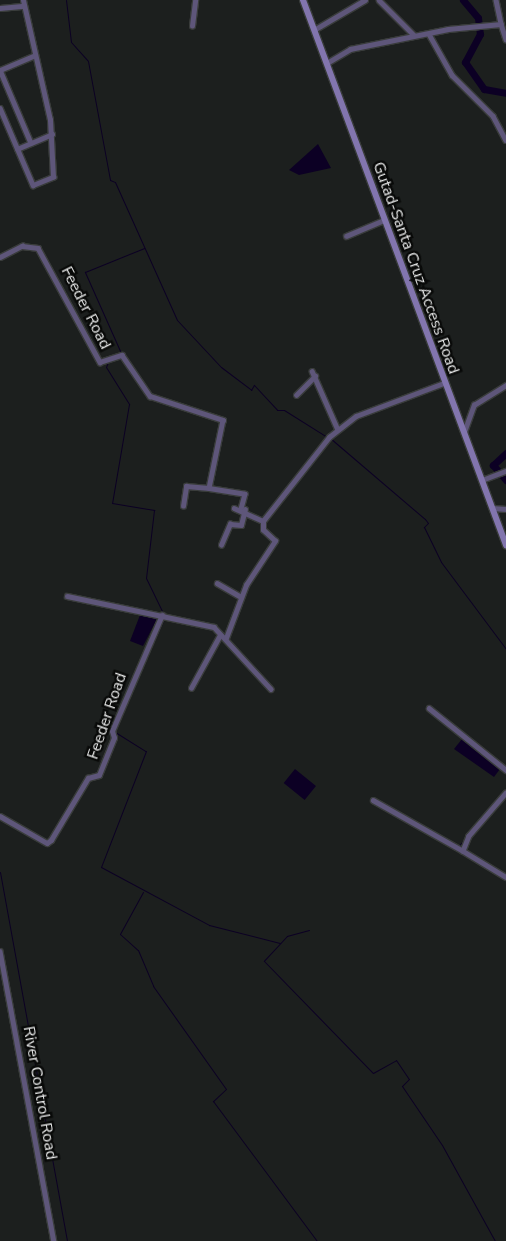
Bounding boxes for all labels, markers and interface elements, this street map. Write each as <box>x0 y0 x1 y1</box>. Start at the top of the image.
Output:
street label: Gutad-Santa Cruz Access Road <box>369 159 463 377</box>
street label: Feeder Road <box>57 263 115 353</box>
street label: Feeder Road <box>83 670 131 762</box>
street label: River Control Road <box>19 1025 61 1161</box>

